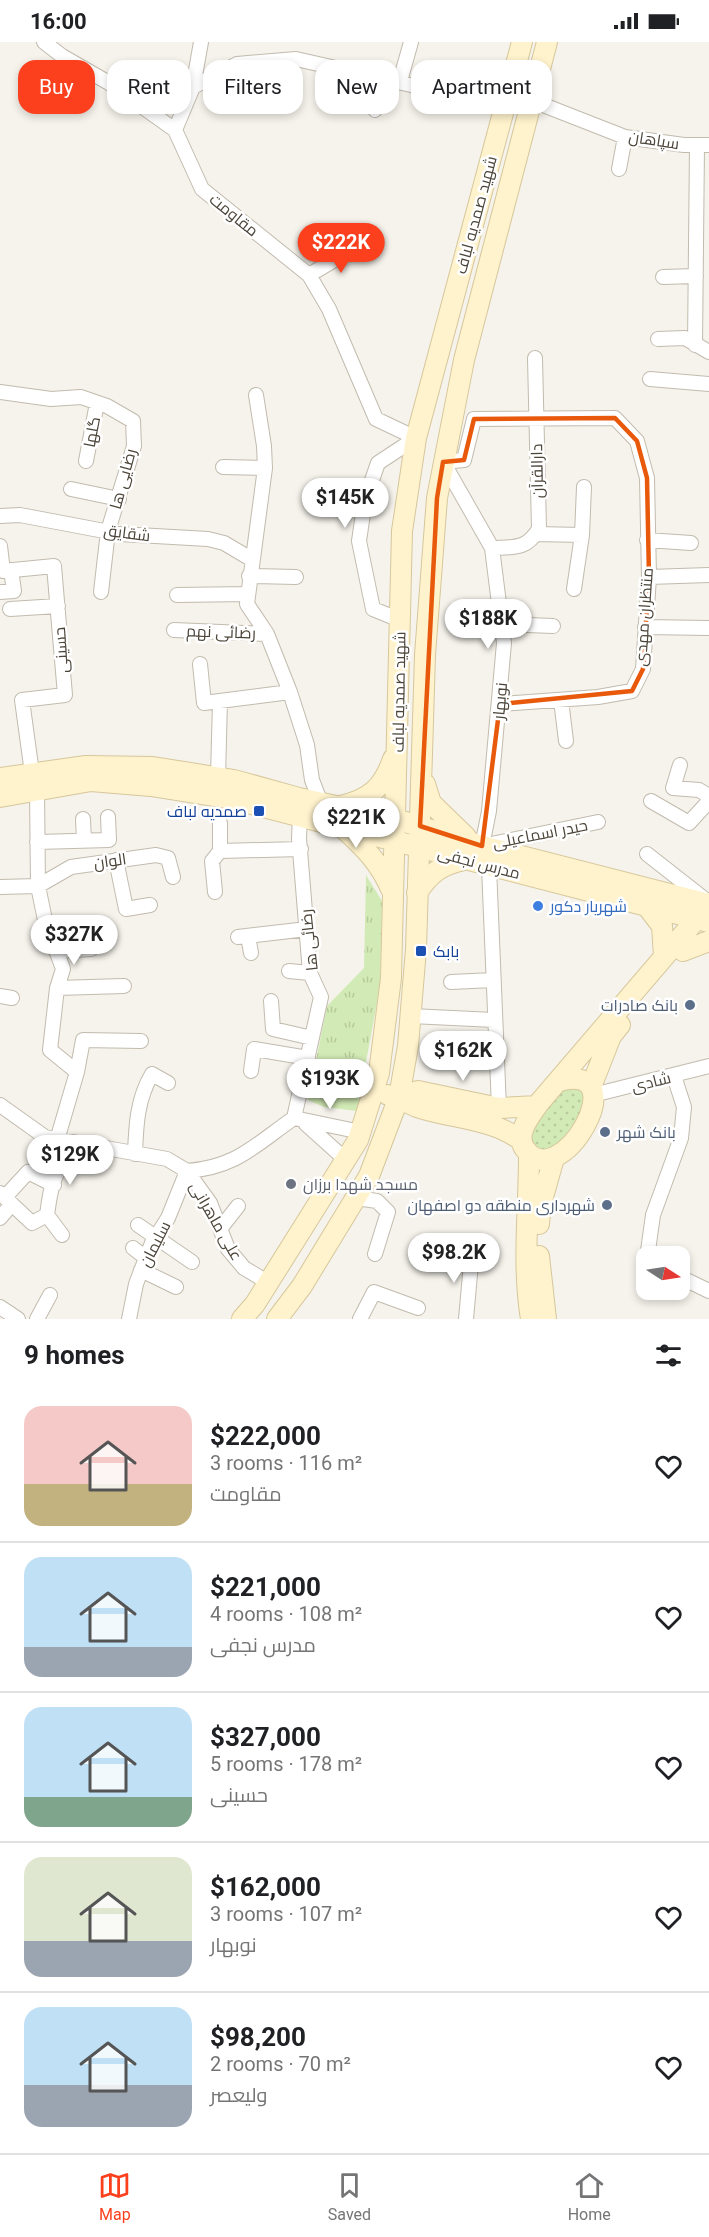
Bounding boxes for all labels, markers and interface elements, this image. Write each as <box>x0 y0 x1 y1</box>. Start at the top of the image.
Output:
text: 16:00 <box>30 9 87 34</box>
chip: Buy <box>18 60 95 114</box>
chip: Rent <box>107 60 191 114</box>
chip: Filters <box>203 60 303 114</box>
chip: New <box>315 60 399 114</box>
chip: Apartment <box>411 60 552 114</box>
street label: سپاهان <box>627 127 681 154</box>
street label: شهید صمدیه لباف <box>451 154 502 276</box>
street label: مقاومت <box>206 190 262 240</box>
pin: $222K <box>299 223 383 274</box>
text: $222K <box>312 230 370 254</box>
street label: گلها <box>80 415 105 449</box>
street label: دارالقرآن <box>527 443 548 499</box>
street label: رضایی ها <box>106 447 141 512</box>
pin: $145K <box>303 478 387 529</box>
text: $145K <box>316 485 374 509</box>
street label: شقایق <box>103 521 151 546</box>
street label: منتظران مهدی <box>631 567 658 667</box>
pin: $188K <box>446 599 530 650</box>
text: $188K <box>459 606 517 630</box>
street label: رضائی نهم <box>186 621 256 645</box>
street label: حسینی <box>50 626 73 674</box>
street label: شهید صمدیه لباف <box>388 631 411 753</box>
street label: نوبهار <box>489 682 512 721</box>
pin: $221K <box>314 798 398 849</box>
place label: صمدیه لباف <box>167 802 247 821</box>
marker: صمدیه لباف <box>252 804 266 818</box>
text: $221K <box>327 805 385 829</box>
street label: حیدر اسماعیلی <box>491 815 589 854</box>
street label: مدرس نجفی <box>435 843 522 884</box>
street label: الوان <box>92 849 128 874</box>
place label: شهریار دکور <box>549 897 627 917</box>
marker: شهریار دکور <box>531 899 545 913</box>
street label: رضائی ها <box>296 908 323 972</box>
pin: $327K <box>32 915 116 966</box>
text: $327K <box>45 922 103 946</box>
place label: بابک <box>433 942 459 961</box>
marker: بابک <box>414 944 428 958</box>
place label: بانک صادرات <box>601 996 678 1015</box>
marker: بانک صادرات <box>683 998 697 1012</box>
pin: $162K <box>421 1031 505 1082</box>
text: $162K <box>434 1038 492 1062</box>
pin: $193K <box>288 1059 372 1110</box>
text: $193K <box>301 1066 359 1090</box>
street label: شادی <box>629 1068 673 1097</box>
place label: بانک شهر <box>616 1123 676 1143</box>
marker: بانک شهر <box>598 1125 612 1139</box>
pin: $129K <box>28 1135 112 1186</box>
text: $129K <box>41 1142 99 1166</box>
place label: مسجد شهدا برزان <box>303 1175 418 1195</box>
marker: مسجد شهدا برزان <box>284 1177 298 1191</box>
street label: علی ماهرانی <box>185 1178 246 1264</box>
place label: شهرداری منطقه دو اصفهان <box>407 1196 595 1216</box>
marker: شهرداری منطقه دو اصفهان <box>600 1198 614 1212</box>
street label: سلیمان <box>135 1218 175 1271</box>
pin: $98.2K <box>405 1233 503 1284</box>
text: $98.2K <box>422 1240 486 1264</box>
north arrow <box>636 1246 690 1300</box>
map controls <box>636 1246 690 1300</box>
icon: filters <box>652 1339 685 1372</box>
text: 9 homes <box>24 1340 125 1370</box>
text: $222,000 <box>210 1421 321 1451</box>
icon: home <box>72 1430 144 1502</box>
icon: heart <box>652 1450 685 1483</box>
text: 3 rooms · 116 m² <box>210 1451 362 1475</box>
text: مقاومت <box>210 1482 282 1506</box>
text: $221,000 <box>210 1572 321 1602</box>
icon: home <box>72 1581 144 1653</box>
icon: heart <box>652 1601 685 1634</box>
text: 4 rooms · 108 m² <box>210 1602 362 1626</box>
text: مدرس نجفی <box>210 1633 316 1657</box>
text: $327,000 <box>210 1722 321 1752</box>
icon: home <box>72 1731 144 1803</box>
icon: heart <box>652 1751 685 1784</box>
text: 5 rooms · 178 m² <box>210 1752 362 1776</box>
text: حسینی <box>210 1783 268 1807</box>
text: $162,000 <box>210 1872 321 1902</box>
icon: home <box>72 1881 144 1953</box>
icon: heart <box>652 1901 685 1934</box>
text: 3 rooms · 107 m² <box>210 1902 362 1926</box>
text: نوبهار <box>210 1933 257 1957</box>
text: $98,200 <box>210 2022 306 2052</box>
icon: home <box>72 2031 144 2103</box>
icon: heart <box>652 2051 685 2084</box>
text: 2 rooms · 70 m² <box>210 2052 351 2076</box>
text: ولیعصر <box>210 2083 267 2107</box>
tab: Map <box>98 2169 131 2224</box>
tab: Saved <box>328 2169 371 2224</box>
tab: Home <box>568 2169 611 2224</box>

